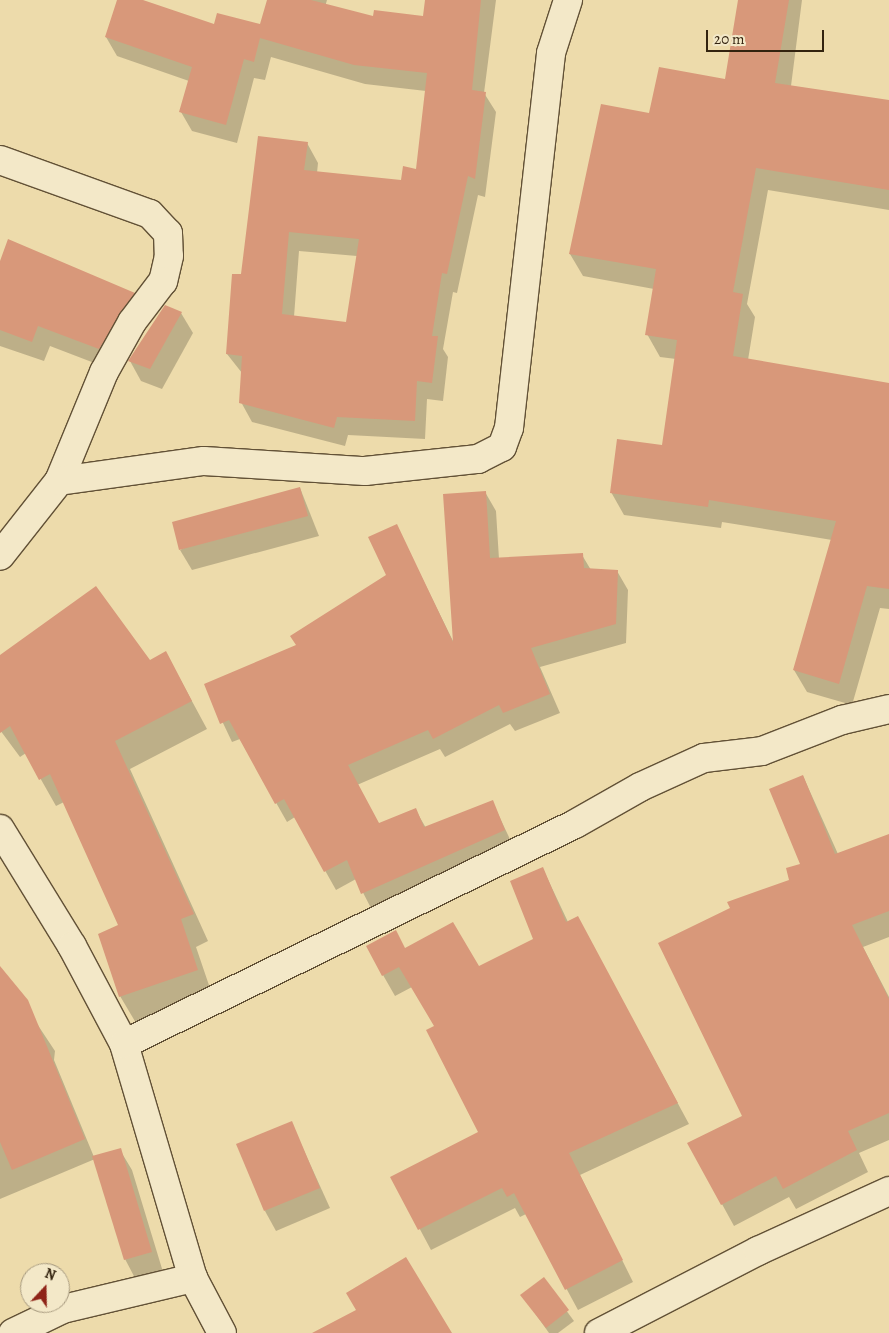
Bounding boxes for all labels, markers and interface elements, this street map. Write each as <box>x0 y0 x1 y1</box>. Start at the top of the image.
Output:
scale bar <box>709 20 826 52</box>
text: 20 m <box>714 29 745 49</box>
north arrow <box>20 1263 70 1313</box>
text: N <box>42 1264 58 1285</box>

